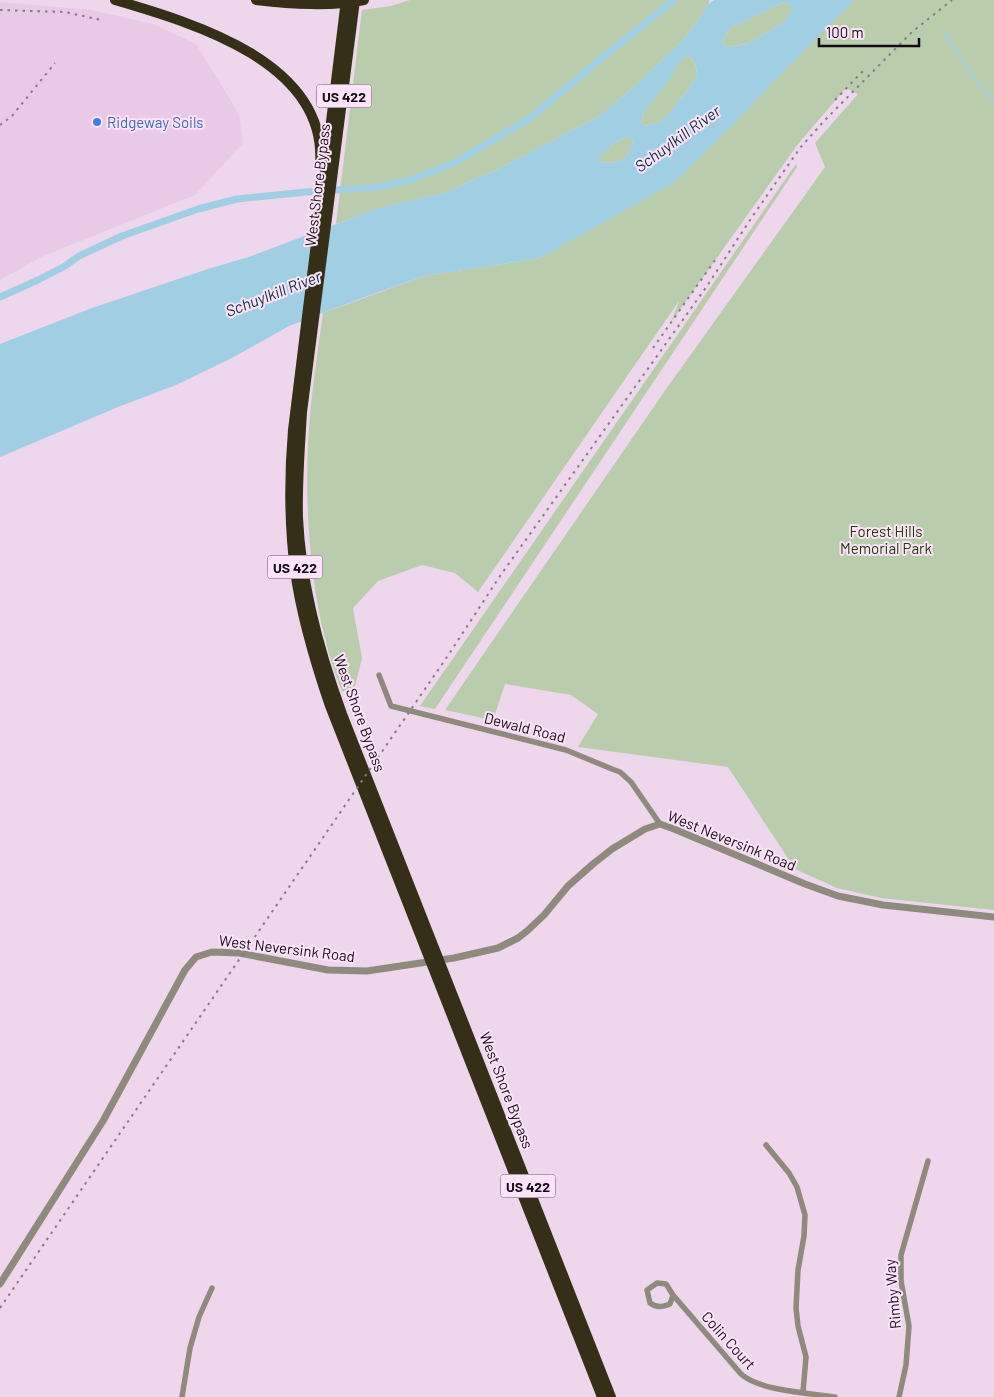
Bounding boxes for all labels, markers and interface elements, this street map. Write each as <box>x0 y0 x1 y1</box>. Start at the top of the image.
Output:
scale bar <box>819 15 919 47</box>
text: 100 m <box>826 23 864 41</box>
road number: US 422 <box>316 84 372 108</box>
water label: Schuylkill River <box>631 100 725 175</box>
place label: Ridgeway Soils <box>107 113 204 131</box>
marker: Ridgeway Soils <box>91 116 103 128</box>
street label: West Shore Bypass <box>301 123 333 247</box>
water label: Schuylkill River <box>222 266 325 320</box>
park label: Forest Hills Memorial Park <box>840 522 933 557</box>
road number: US 422 <box>268 556 322 578</box>
street label: West Shore Bypass <box>330 652 390 774</box>
street label: Dewald Road <box>482 708 568 746</box>
street label: West Neversink Road <box>665 806 799 874</box>
street label: West Neversink Road <box>218 931 356 965</box>
street label: West Shore Bypass <box>476 1029 538 1151</box>
road number: US 422 <box>500 1174 556 1198</box>
street label: Rimby Way <box>880 1258 904 1330</box>
street label: Colin Court <box>698 1307 760 1373</box>

